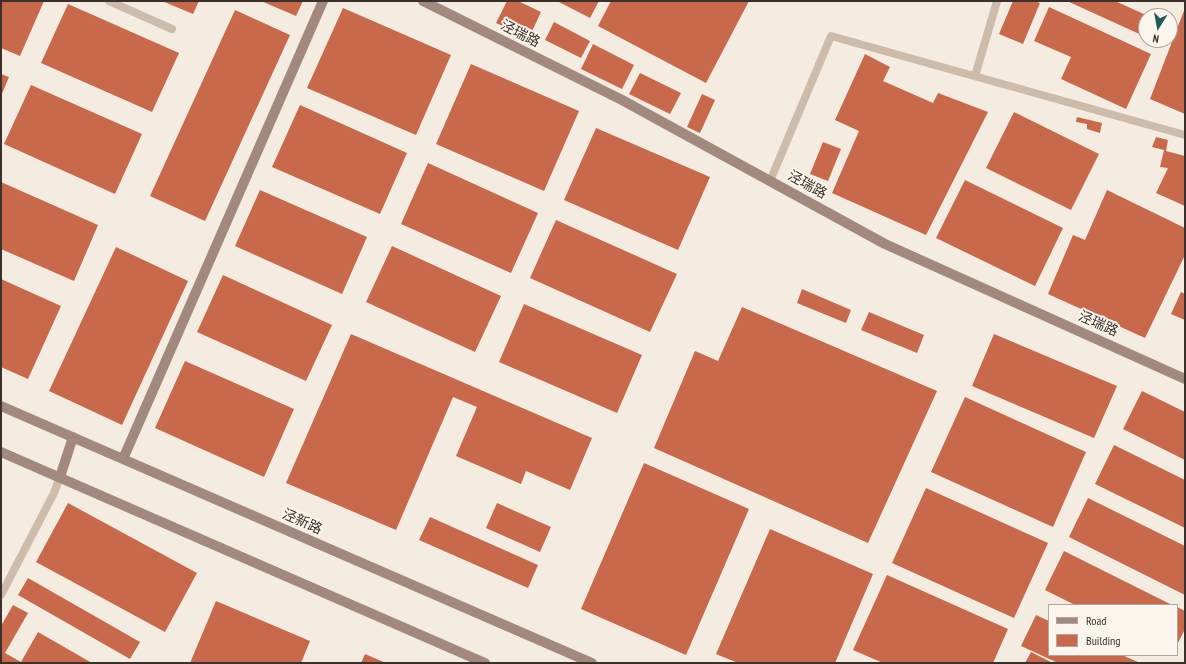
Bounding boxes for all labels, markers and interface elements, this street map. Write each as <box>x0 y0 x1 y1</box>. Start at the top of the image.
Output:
north arrow <box>1138 8 1178 48</box>
street label: 泾瑞路 <box>497 17 543 51</box>
text: N <box>1152 31 1160 46</box>
street label: 泾瑞路 <box>785 167 829 203</box>
street label: 泾瑞路 <box>1075 308 1121 340</box>
street label: 泾新路 <box>279 506 325 538</box>
legend <box>1048 604 1178 656</box>
text: Road <box>1086 613 1106 628</box>
text: Building <box>1086 633 1121 648</box>

